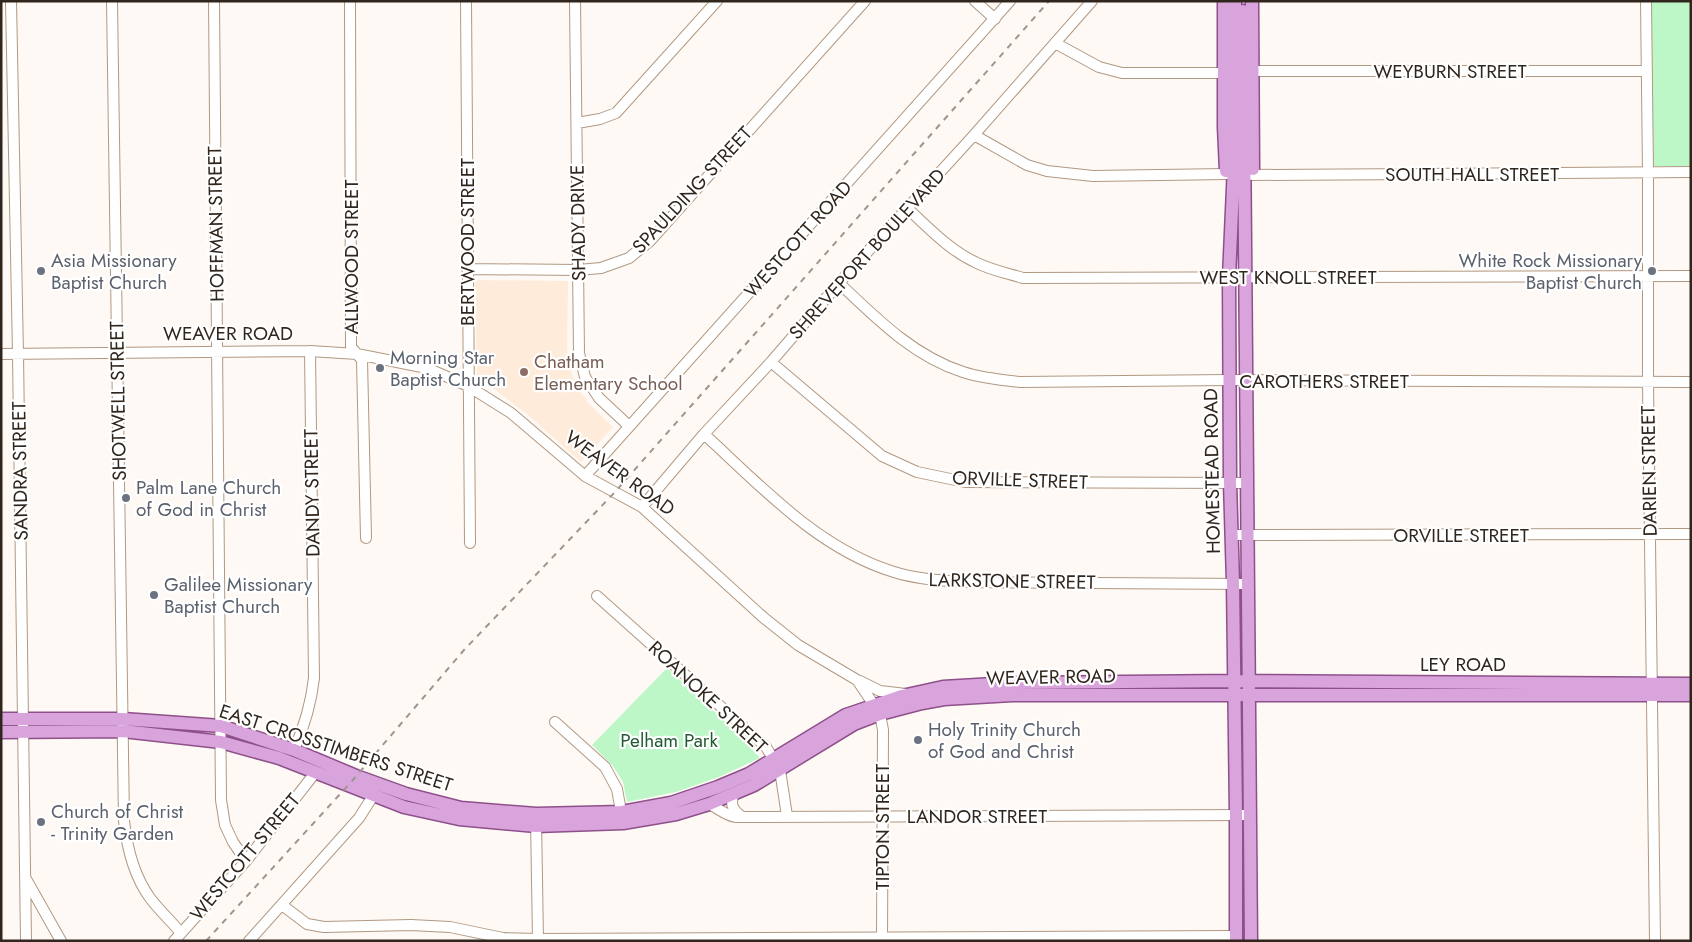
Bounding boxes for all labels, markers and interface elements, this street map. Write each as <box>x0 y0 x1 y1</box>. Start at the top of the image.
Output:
street label: WEYBURN STREET <box>1373 58 1527 85</box>
street label: SPAULDING STREET <box>626 120 758 259</box>
street label: HOFFMAN STREET <box>201 146 231 302</box>
street label: BERTWOOD STREET <box>454 158 481 326</box>
street label: SOUTH HALL STREET <box>1385 161 1559 188</box>
street label: SHREVEPORT BOULEVARD <box>783 162 951 345</box>
street label: SHADY DRIVE <box>563 165 593 281</box>
street label: WESTCOTT ROAD <box>738 174 858 304</box>
street label: ALLWOOD STREET <box>338 180 365 334</box>
place label: Asia Missionary Baptist Church <box>51 247 177 296</box>
place label: White Rock Missionary Baptist Church <box>1459 247 1643 296</box>
street label: WEST KNOLL STREET <box>1199 264 1377 291</box>
marker: Asia Missionary Baptist Church <box>35 265 47 277</box>
marker: White Rock Missionary Baptist Church <box>1646 265 1658 277</box>
street label: WEAVER ROAD <box>163 320 293 347</box>
street label: SHOTWELL STREET <box>103 321 133 481</box>
place label: Morning Star Baptist Church <box>390 344 506 393</box>
place label: Chatham Elementary School <box>534 348 683 397</box>
marker: Morning Star Baptist Church <box>374 362 386 374</box>
marker: Chatham Elementary School <box>518 366 530 378</box>
street label: CAROTHERS STREET <box>1239 368 1409 395</box>
street label: HOMESTEAD ROAD <box>1197 388 1227 554</box>
street label: SANDRA STREET <box>5 401 35 541</box>
street label: DARIEN STREET <box>1634 405 1664 537</box>
street label: WEAVER ROAD <box>560 424 680 522</box>
street label: DANDY STREET <box>297 429 327 557</box>
street label: ORVILLE STREET <box>952 464 1088 496</box>
place label: Palm Lane Church of God in Christ <box>136 474 281 523</box>
marker: Palm Lane Church of God in Christ <box>120 492 132 504</box>
street label: ORVILLE STREET <box>1393 522 1529 549</box>
street label: LARKSTONE STREET <box>928 566 1096 596</box>
place label: Galilee Missionary Baptist Church <box>164 571 313 620</box>
marker: Galilee Missionary Baptist Church <box>148 589 160 601</box>
street label: ROANOKE STREET <box>643 635 774 759</box>
street label: LEY ROAD <box>1420 651 1506 678</box>
street label: WEAVER ROAD <box>986 662 1116 692</box>
street label: EAST CROSSTIMBERS STREET <box>216 698 456 799</box>
place label: Holy Trinity Church of God and Christ <box>928 716 1081 765</box>
park label: Pelham Park <box>620 727 718 754</box>
marker: Holy Trinity Church of God and Christ <box>912 734 924 746</box>
street label: TIPTON STREET <box>869 764 896 890</box>
street label: WESTCOTT STREET <box>184 787 306 926</box>
place label: Church of Christ - Trinity Garden <box>51 798 184 847</box>
street label: LANDOR STREET <box>907 803 1047 830</box>
marker: Church of Christ - Trinity Garden <box>35 816 47 828</box>

